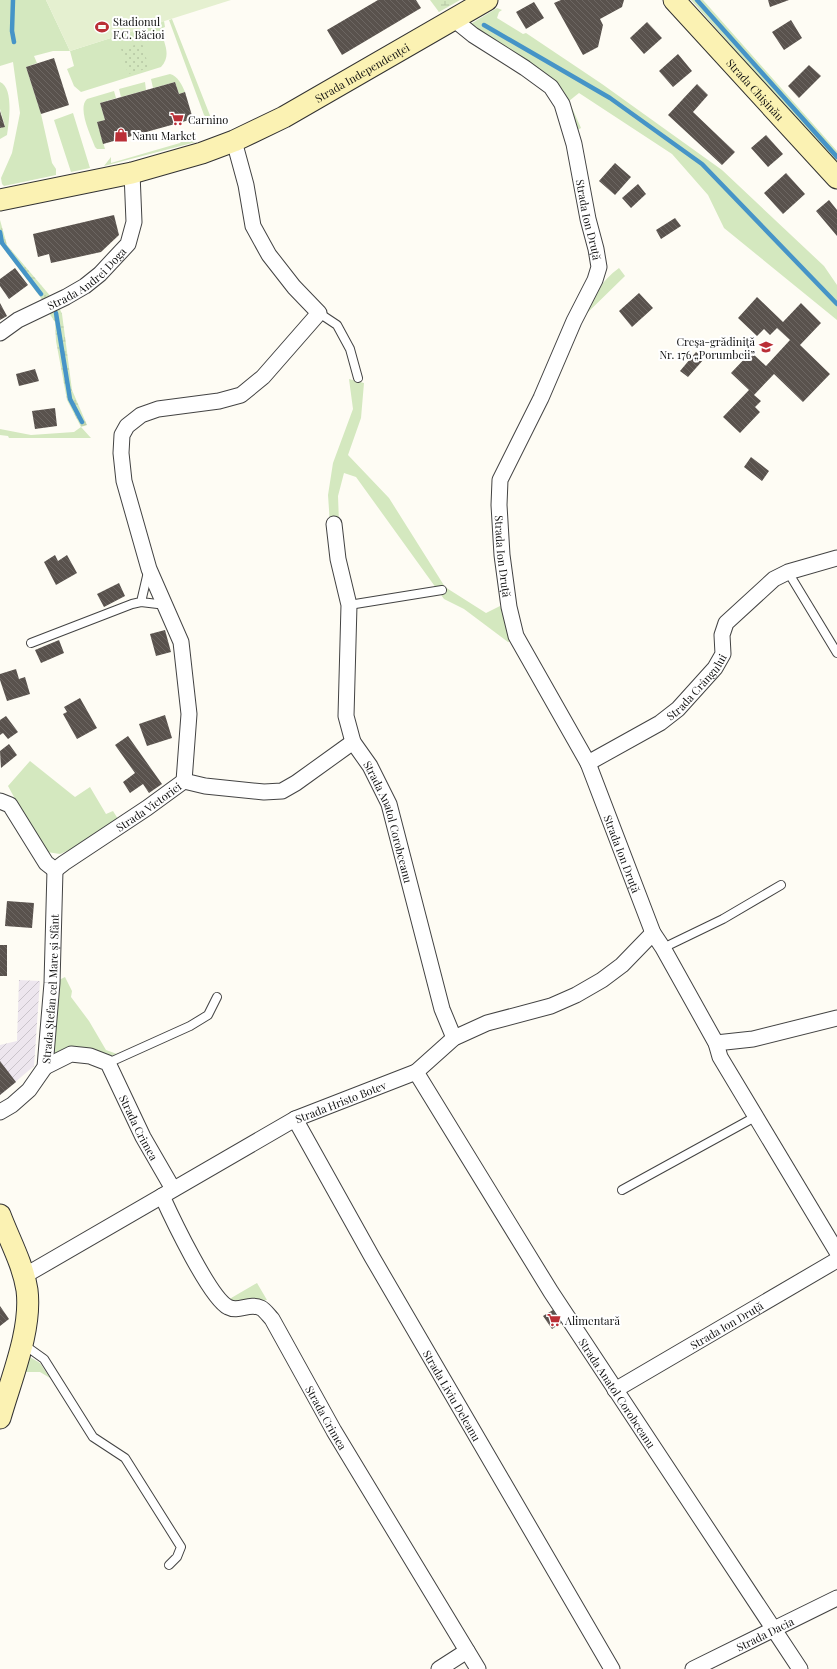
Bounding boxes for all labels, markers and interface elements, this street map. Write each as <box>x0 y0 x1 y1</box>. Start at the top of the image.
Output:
place label: Stadionul F.C. Băcioi <box>113 14 165 42</box>
sports icon: Stadionul F.C. Băcioi <box>94 19 110 35</box>
street label: Strada Independenței <box>312 39 412 105</box>
street label: Strada Chișinău <box>724 55 788 124</box>
supermarket icon: Carnino <box>169 111 185 127</box>
place label: Carnino <box>188 112 228 127</box>
shop icon: Nanu Market <box>113 127 129 143</box>
place label: Nanu Market <box>132 128 196 143</box>
street label: Strada Ion Druță <box>573 178 605 262</box>
street label: Strada Andrei Doga <box>44 243 129 313</box>
place label: Creşa-grădiniţă Nr. 176 „Porumbeii” <box>660 334 756 362</box>
school or university icon: Creşa-grădiniţă Nr. 176 „Porumbeii” <box>758 339 774 355</box>
street label: Strada Ion Druță <box>492 515 515 599</box>
street label: Strada Crângului <box>663 651 729 723</box>
street label: Strada Anatol Corobceanu <box>361 757 417 885</box>
street label: Strada Victoriei <box>113 778 184 834</box>
street label: Strada Ion Druță <box>601 813 645 895</box>
street label: Strada Ștefan cel Mare și Sfânt <box>38 914 61 1064</box>
street label: Strada Hristo Botev <box>293 1077 389 1126</box>
street label: Strada Crimea <box>117 1092 162 1163</box>
street label: Strada Ion Druță <box>687 1297 766 1352</box>
supermarket icon: Alimentară <box>546 1312 562 1328</box>
place label: Alimentară <box>564 1313 620 1328</box>
street label: Strada Anatol Corobceanu <box>576 1335 660 1451</box>
street label: Strada Liviu Deleanu <box>420 1347 485 1444</box>
street label: Strada Crimea <box>303 1383 351 1453</box>
street label: Strada Dacia <box>734 1613 796 1654</box>

